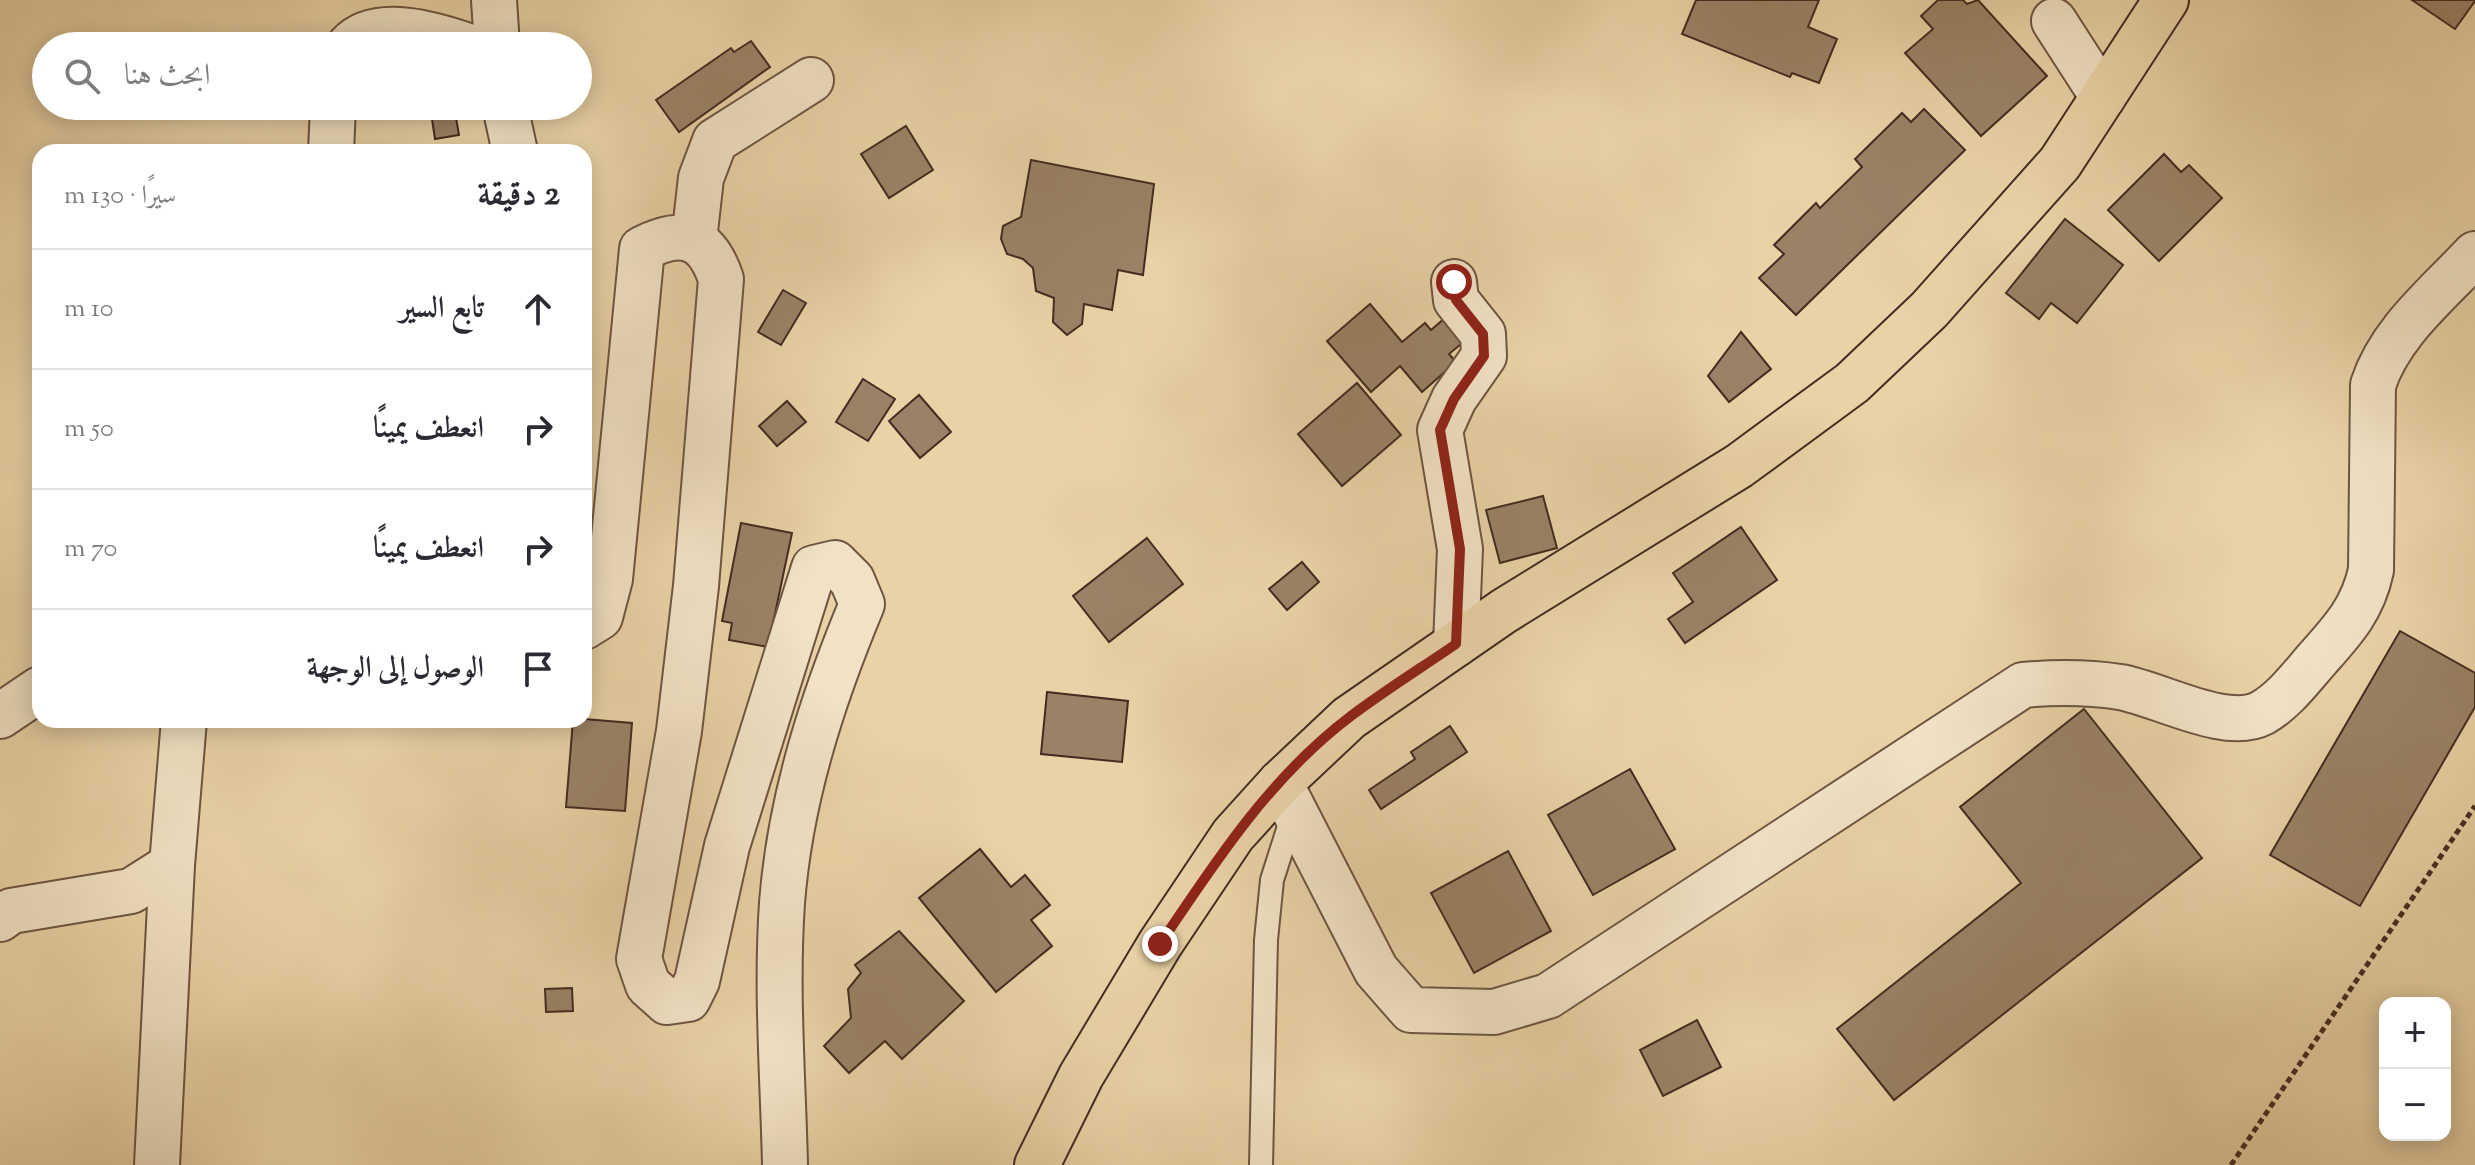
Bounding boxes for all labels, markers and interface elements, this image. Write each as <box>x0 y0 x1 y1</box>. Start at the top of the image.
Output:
search box <box>32 32 592 120</box>
icon: search <box>60 54 104 98</box>
text: ابحث هنا <box>124 55 210 98</box>
text: 2 دقيقة <box>477 171 560 220</box>
text: سيرًا · 130 m <box>64 178 176 215</box>
route start <box>1436 264 1472 300</box>
icon: ahead <box>516 287 560 331</box>
text: تابع السير <box>399 288 484 331</box>
text: 10 m <box>64 291 113 328</box>
icon: right <box>516 407 560 451</box>
text: انعطف يمينًا <box>373 408 484 451</box>
text: 50 m <box>64 411 114 448</box>
icon: right <box>516 527 560 571</box>
text: انعطف يمينًا <box>373 528 484 571</box>
text: 70 m <box>64 531 117 568</box>
icon: arrive <box>516 647 560 691</box>
text: الوصول إلى الوجهة <box>307 648 484 691</box>
route end <box>1142 926 1178 962</box>
map controls <box>2379 997 2451 1141</box>
button: + <box>2379 997 2451 1069</box>
button: − <box>2379 1069 2451 1141</box>

